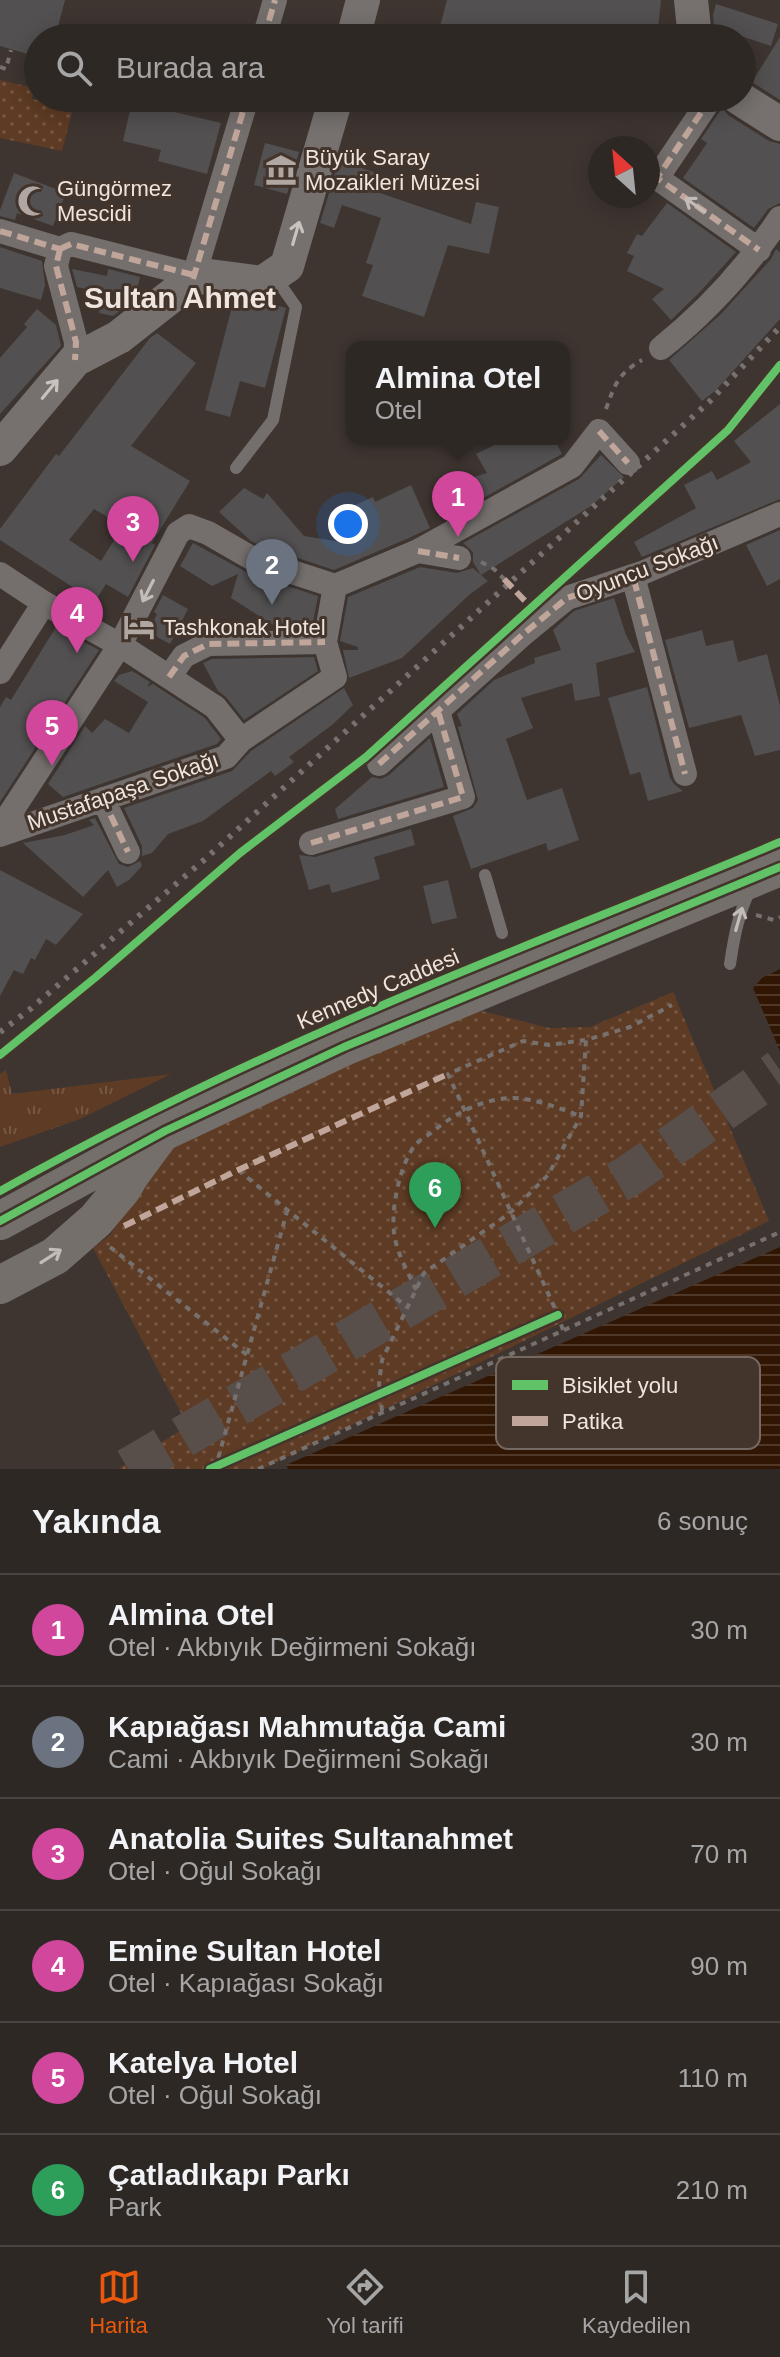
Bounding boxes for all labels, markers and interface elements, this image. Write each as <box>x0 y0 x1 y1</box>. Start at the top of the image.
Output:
search box <box>24 24 756 112</box>
icon: search <box>52 46 96 90</box>
text: Burada ara <box>116 51 264 84</box>
north arrow <box>588 136 660 208</box>
place label: Büyük Saray Mozaikleri Müzesi <box>305 145 480 195</box>
museum icon: Büyük Saray Mozaikleri Müzesi <box>264 153 298 187</box>
place label: Güngörmez Mescidi <box>57 176 172 226</box>
mosque icon: Güngörmez Mescidi <box>16 184 50 218</box>
one-way arrow <box>685 197 707 213</box>
one-way arrow <box>289 221 304 247</box>
district label: Sultan Ahmet <box>84 281 276 314</box>
popup <box>346 341 570 445</box>
text: Almina Otel <box>375 361 541 394</box>
one-way arrow <box>41 380 59 400</box>
text: Otel <box>375 395 422 425</box>
pin: 1 <box>432 471 484 537</box>
pin: 3 <box>107 496 159 562</box>
your location <box>328 504 368 544</box>
street label: Oyuncu Sokağı <box>572 529 722 607</box>
pin: 2 <box>246 539 298 605</box>
one-way arrow <box>139 578 155 602</box>
pin: 4 <box>51 587 103 653</box>
hotel icon: Tashkonak Hotel <box>122 610 156 644</box>
place label: Tashkonak Hotel <box>163 615 326 640</box>
pin: 5 <box>26 700 78 766</box>
street label: Mustafapaşa Sokağı <box>24 747 222 835</box>
one-way arrow <box>732 907 747 933</box>
street label: Kennedy Caddesi <box>293 944 463 1034</box>
pin: 6 <box>409 1162 461 1228</box>
one-way arrow <box>39 1248 62 1264</box>
legend <box>496 1357 760 1449</box>
text: Bisiklet yolu <box>562 1373 678 1398</box>
text: Patika <box>562 1409 624 1434</box>
text: Yakında <box>32 1502 161 1540</box>
text: 6 sonuç <box>657 1506 748 1536</box>
text: Almina Otel <box>108 1598 275 1631</box>
text: 1 <box>51 1615 65 1645</box>
text: 30 m <box>690 1615 748 1645</box>
text: Otel · Akbıyık Değirmeni Sokağı <box>108 1632 476 1662</box>
text: Kapıağası Mahmutağa Cami <box>108 1710 506 1743</box>
text: 2 <box>51 1727 65 1757</box>
text: 30 m <box>690 1727 748 1757</box>
text: Cami · Akbıyık Değirmeni Sokağı <box>108 1744 489 1774</box>
text: Anatolia Suites Sultanahmet <box>108 1822 513 1855</box>
text: 3 <box>51 1839 65 1869</box>
text: 70 m <box>690 1839 748 1869</box>
text: Otel · Oğul Sokağı <box>108 1856 322 1886</box>
text: Emine Sultan Hotel <box>108 1934 381 1967</box>
text: 4 <box>51 1951 65 1981</box>
text: 90 m <box>690 1951 748 1981</box>
text: Otel · Kapıağası Sokağı <box>108 1968 384 1998</box>
text: Katelya Hotel <box>108 2046 298 2079</box>
text: 5 <box>51 2063 65 2093</box>
text: 110 m <box>678 2063 748 2093</box>
text: Otel · Oğul Sokağı <box>108 2080 322 2110</box>
text: Çatladıkapı Parkı <box>108 2158 350 2191</box>
text: 6 <box>51 2175 65 2205</box>
text: 210 m <box>676 2175 748 2205</box>
text: Park <box>108 2192 161 2222</box>
tab: Harita <box>89 2265 148 2339</box>
tab: Yol tarifi <box>326 2265 404 2339</box>
tab: Kaydedilen <box>582 2265 691 2339</box>

